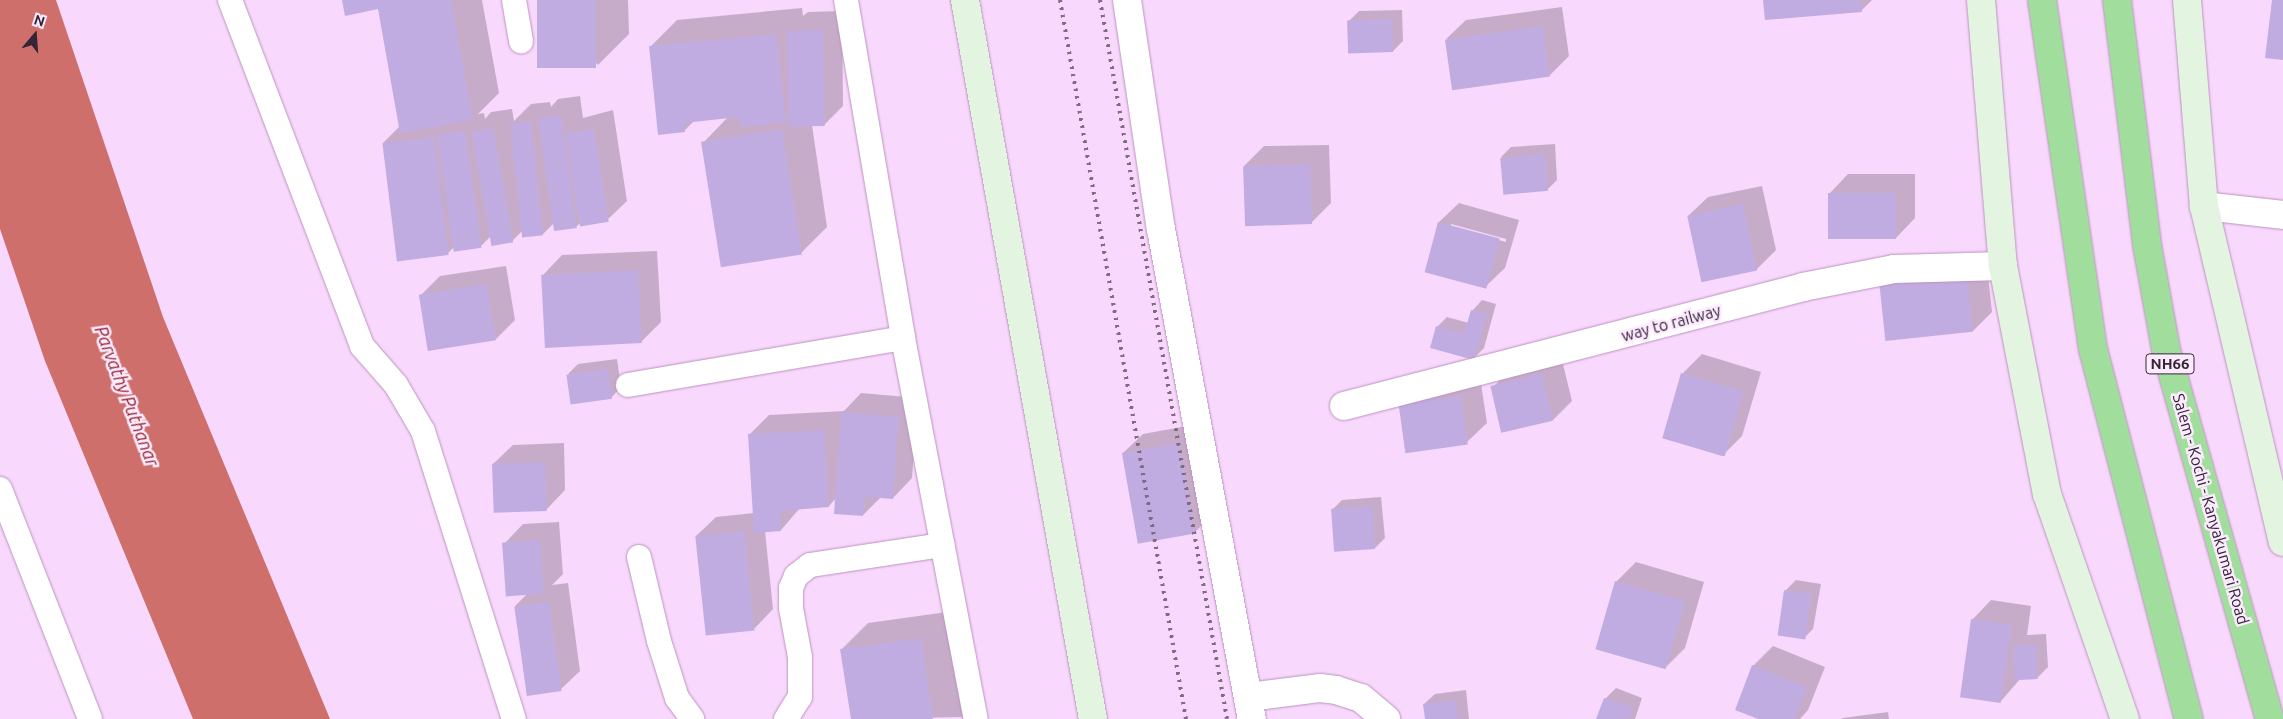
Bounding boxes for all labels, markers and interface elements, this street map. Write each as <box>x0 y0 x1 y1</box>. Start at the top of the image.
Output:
north arrow <box>10 10 60 60</box>
text: N <box>32 12 47 30</box>
street label: way to railway <box>1619 301 1723 345</box>
water label: Parvathy Puthanar <box>90 323 164 469</box>
road number: NH66 <box>2145 352 2195 376</box>
street label: Salem - Kochi - Kanyakumari Road <box>2169 391 2253 627</box>

